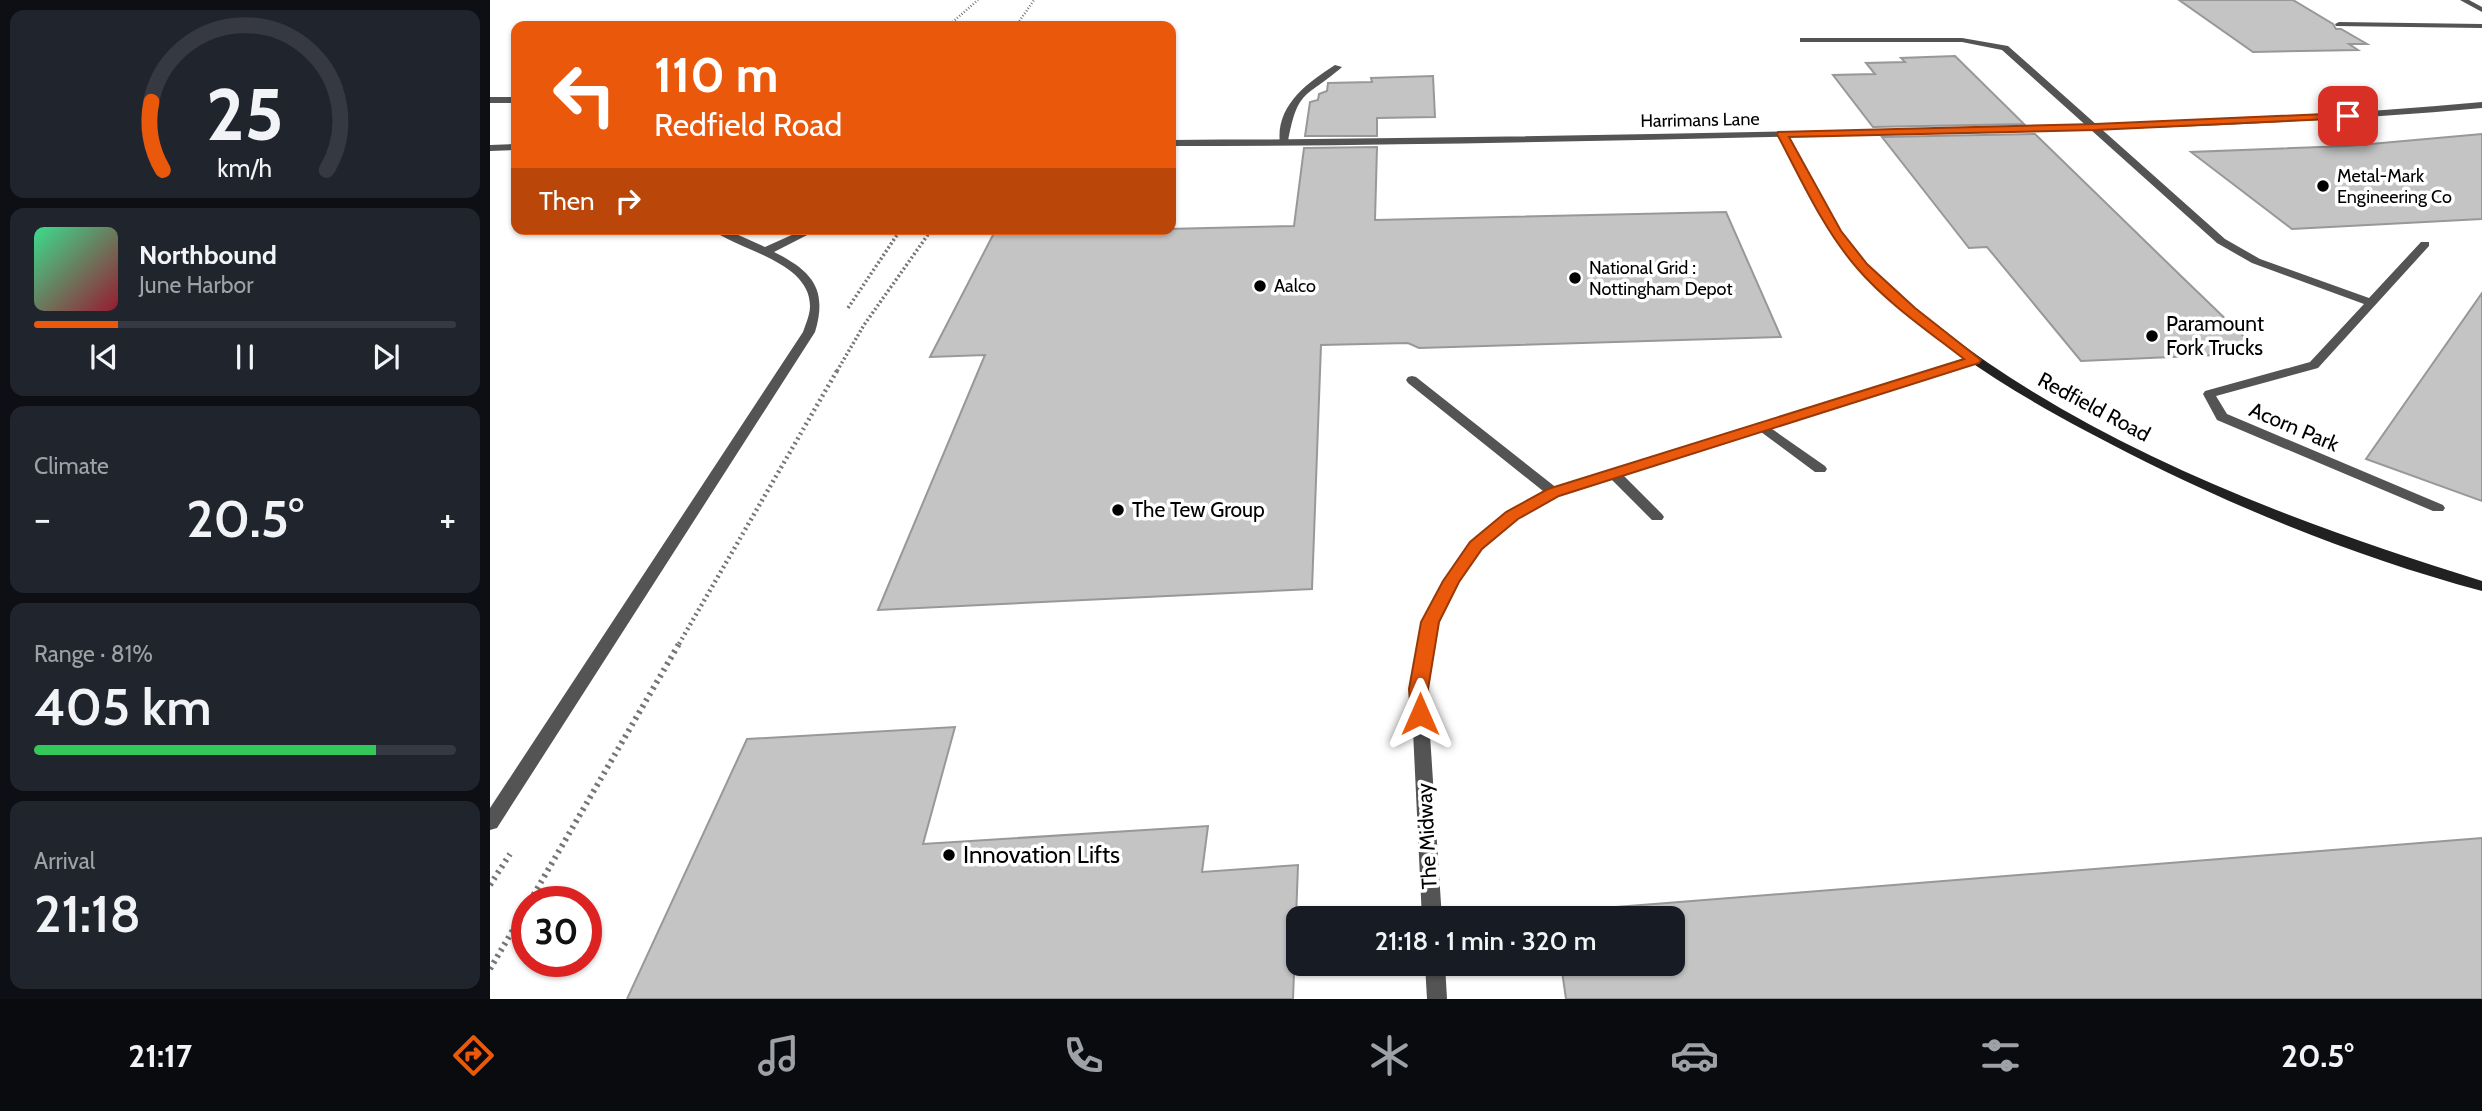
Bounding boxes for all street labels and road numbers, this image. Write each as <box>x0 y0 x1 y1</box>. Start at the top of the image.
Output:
street label: Harrimans Lane <box>1640 108 1760 132</box>
street label: Redfield Road <box>2034 367 2155 447</box>
street label: Acorn Park <box>2246 397 2343 457</box>
street label: The Midway <box>1411 782 1442 890</box>

